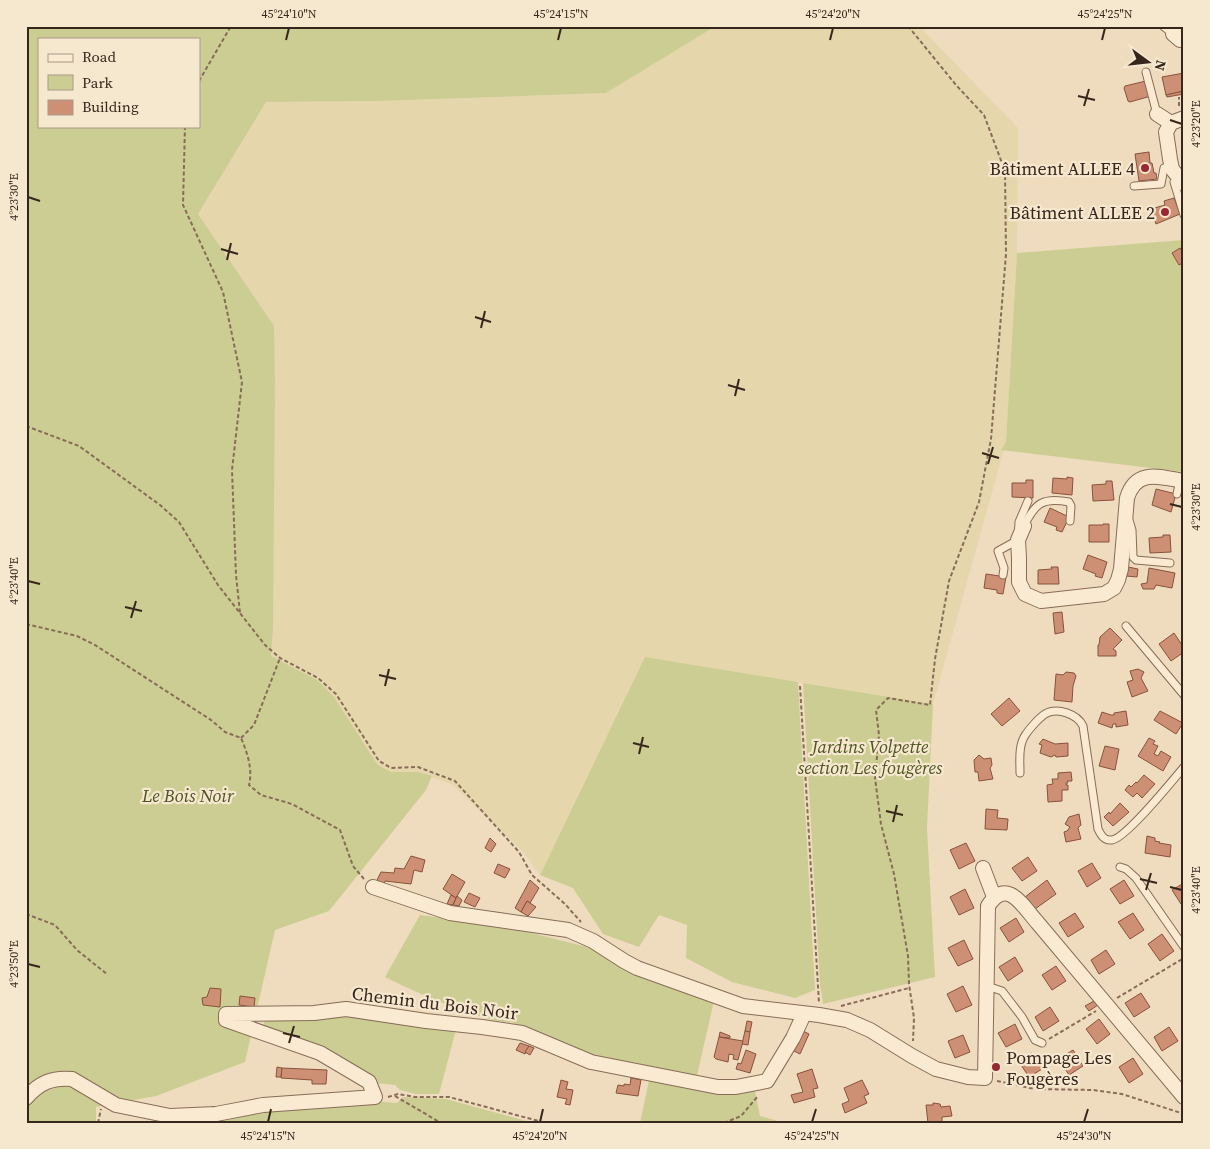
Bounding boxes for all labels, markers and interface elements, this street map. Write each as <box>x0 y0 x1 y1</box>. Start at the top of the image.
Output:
text: 45°24'10"N <box>261 6 317 22</box>
text: 45°24'15"N <box>533 6 589 22</box>
text: 45°24'20"N <box>805 6 861 22</box>
text: 45°24'25"N <box>1077 6 1133 22</box>
legend <box>38 38 200 128</box>
north arrow <box>1122 38 1172 88</box>
text: Road <box>82 46 116 67</box>
text: N <box>1150 58 1172 73</box>
text: Park <box>82 72 114 93</box>
text: Building <box>82 96 139 117</box>
text: 4°23'20"E <box>1188 100 1204 148</box>
place label: Bâtiment ALLEE 4 <box>990 156 1135 181</box>
marker: Bâtiment ALLEE 4 <box>1139 162 1151 174</box>
text: 4°23'30"E <box>6 173 22 221</box>
place label: Bâtiment ALLEE 2 <box>1010 200 1155 225</box>
marker: Bâtiment ALLEE 2 <box>1159 206 1171 218</box>
text: 4°23'30"E <box>1188 483 1204 531</box>
text: 4°23'40"E <box>6 557 22 605</box>
park label: Jardins Volpette section Les fougères <box>798 734 943 780</box>
park label: Le Bois Noir <box>141 783 235 808</box>
text: 4°23'40"E <box>1188 866 1204 914</box>
text: 4°23'50"E <box>6 940 22 988</box>
street label: Chemin du Bois Noir <box>350 980 520 1026</box>
place label: Pompage Les Fougères <box>1006 1045 1112 1091</box>
marker: Pompage Les Fougères <box>990 1061 1002 1073</box>
text: 45°24'15"N <box>240 1128 296 1144</box>
text: 45°24'20"N <box>512 1128 568 1144</box>
text: 45°24'25"N <box>784 1128 840 1144</box>
text: 45°24'30"N <box>1056 1128 1112 1144</box>

